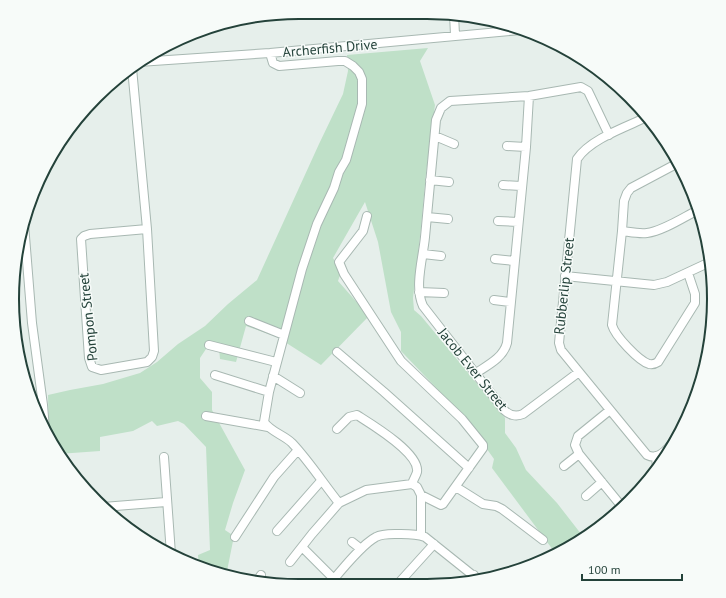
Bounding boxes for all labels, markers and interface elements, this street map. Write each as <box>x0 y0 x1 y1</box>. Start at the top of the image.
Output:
street label: Archerfish Drive <box>282 35 378 61</box>
street label: Rubberlip Street <box>550 236 578 335</box>
street label: Pompon Street <box>74 272 102 362</box>
street label: Jacob Ever Street <box>434 323 512 414</box>
scale bar <box>582 556 682 582</box>
text: 100 m <box>588 562 621 577</box>

